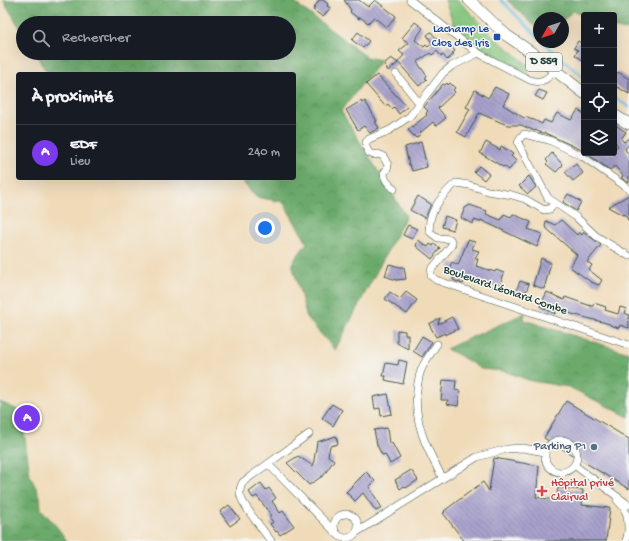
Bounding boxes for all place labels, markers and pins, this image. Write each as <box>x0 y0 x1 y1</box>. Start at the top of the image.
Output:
place label: Lachamp Le Clos des Iris <box>432 23 490 51</box>
marker: Lachamp Le Clos des Iris <box>492 32 502 42</box>
pin: A <box>14 403 40 433</box>
place label: Parking P1 <box>533 440 586 454</box>
marker: Parking P1 <box>589 442 599 452</box>
place label: Hôpital privé Clairval <box>551 477 615 505</box>
marker: Hôpital privé Clairval <box>536 485 548 497</box>

